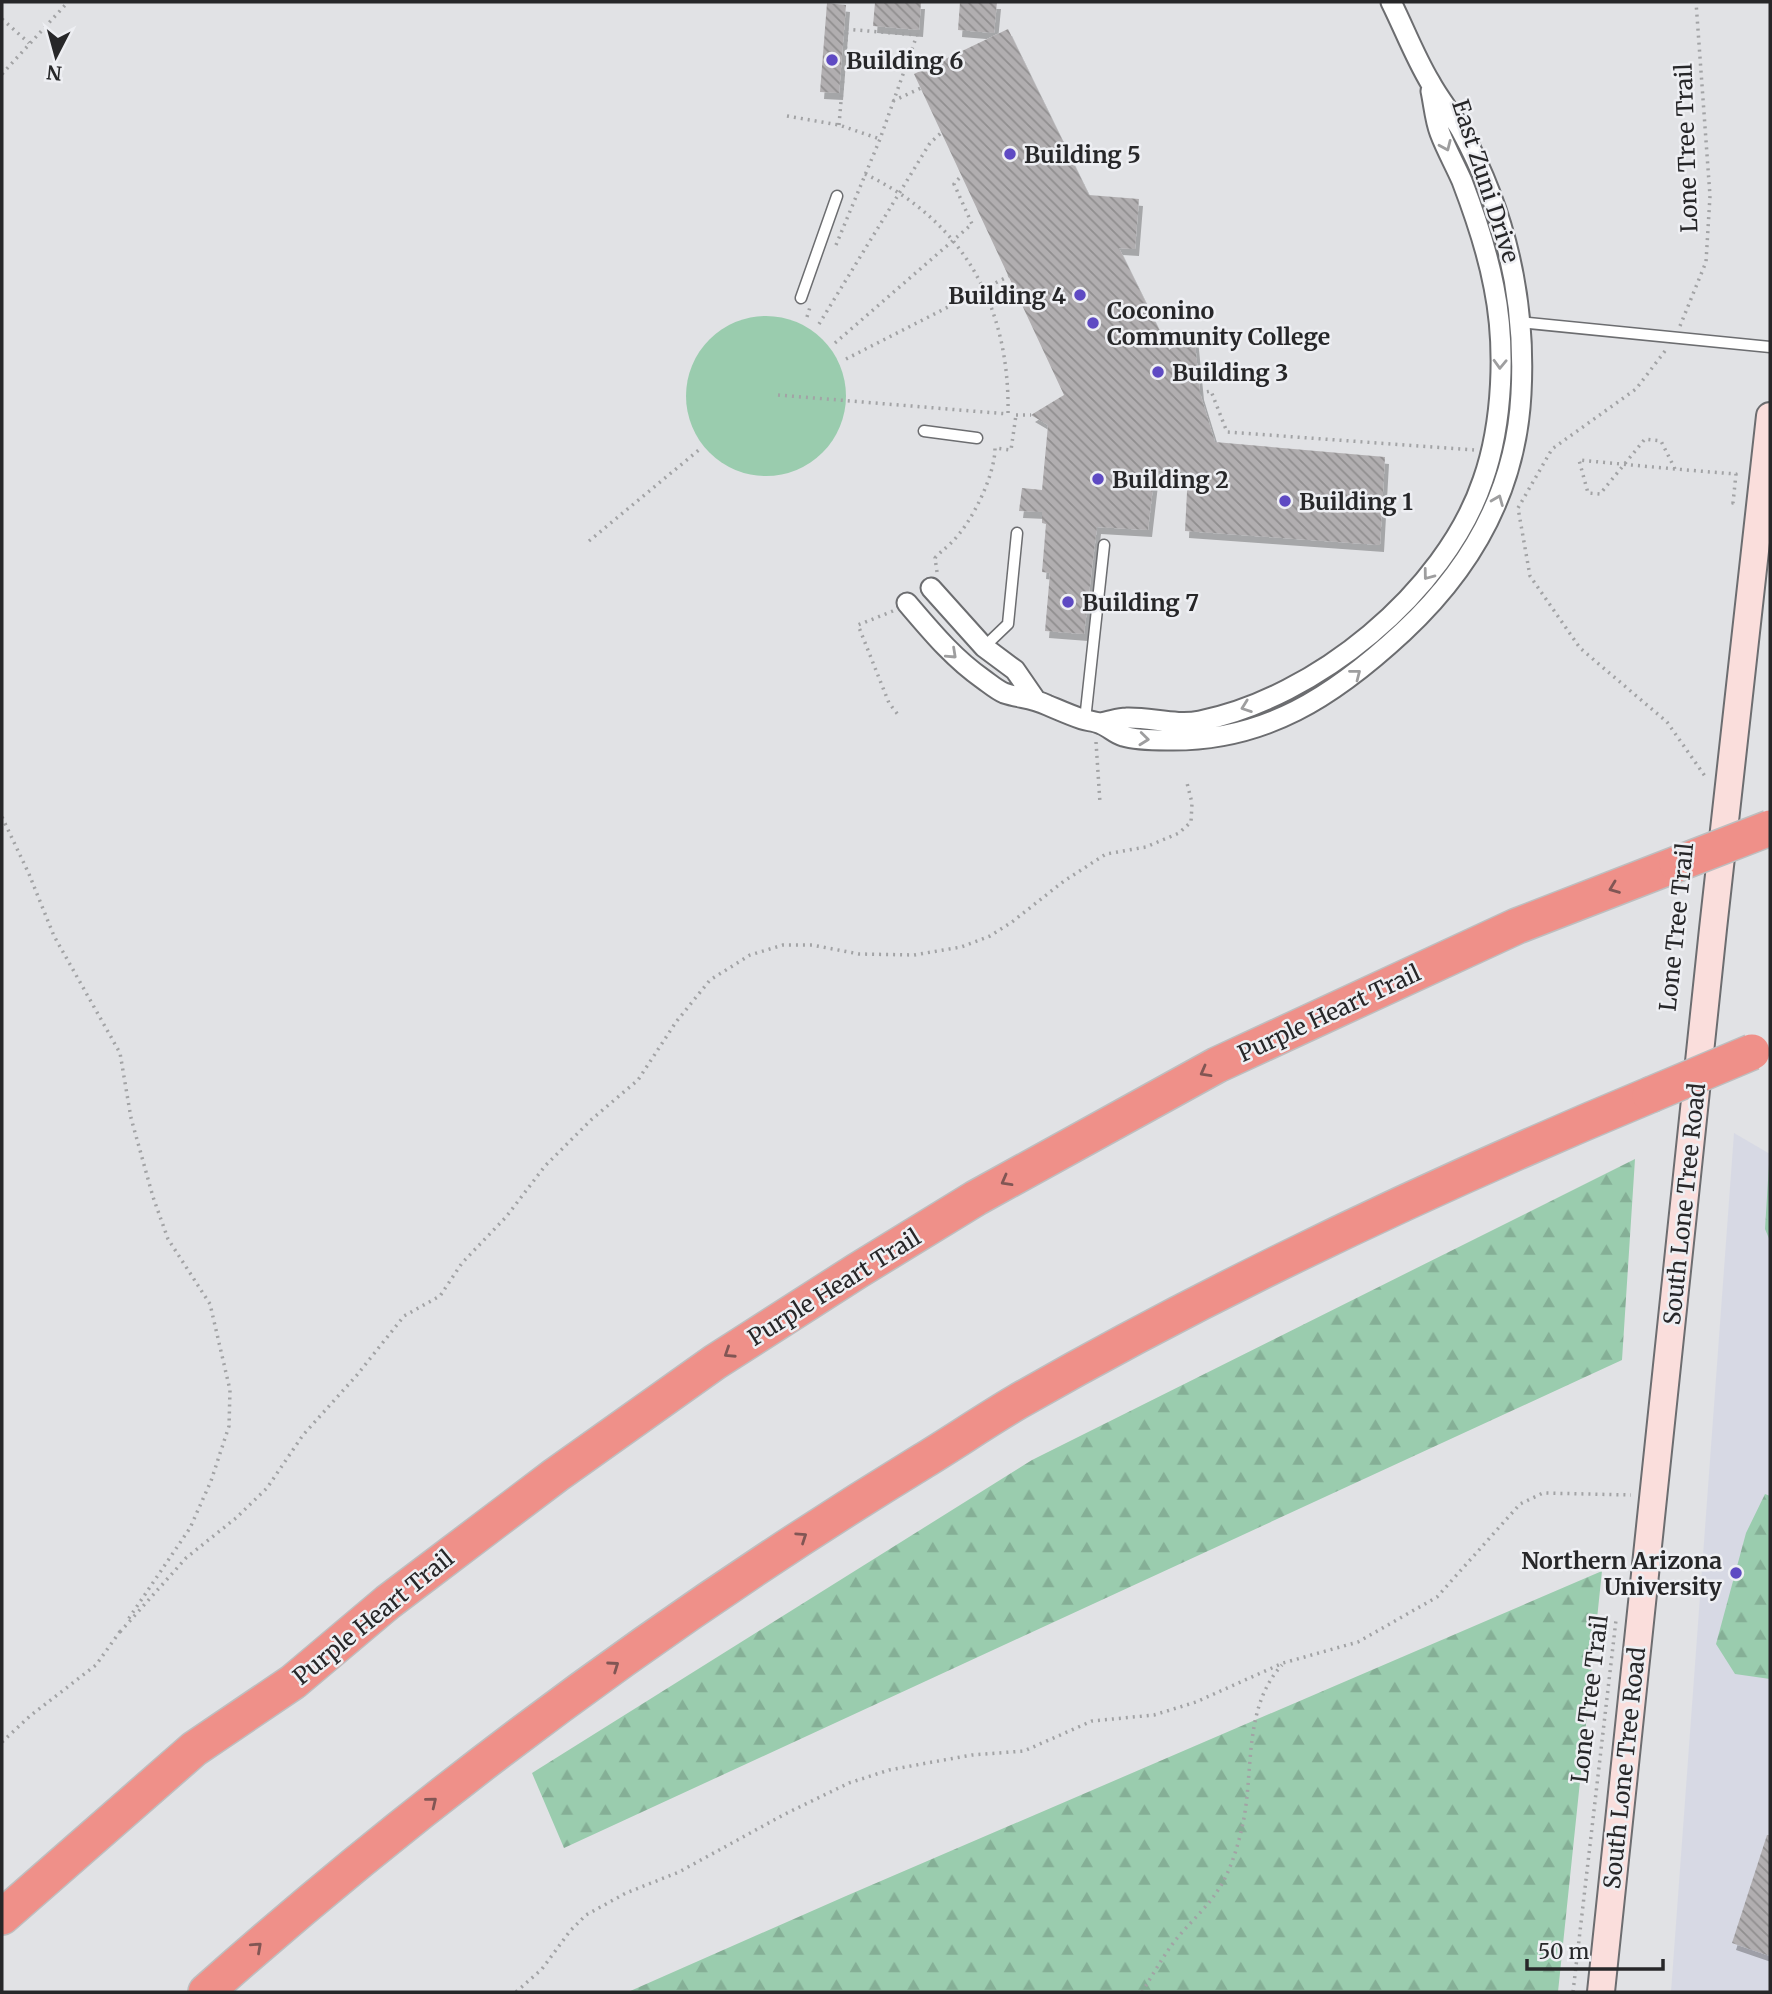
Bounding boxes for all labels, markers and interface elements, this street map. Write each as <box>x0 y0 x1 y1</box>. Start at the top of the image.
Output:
north arrow <box>21 21 91 91</box>
place label: Building 6 <box>846 46 963 75</box>
marker: Building 6 <box>824 52 840 68</box>
text: N <box>46 60 63 86</box>
street label: Lone Tree Trail <box>1669 63 1703 233</box>
street label: East Zuni Drive <box>1446 96 1526 266</box>
one-way arrow <box>1438 139 1452 151</box>
place label: Building 5 <box>1024 140 1141 169</box>
marker: Building 5 <box>1002 146 1018 162</box>
place label: Building 4 <box>948 281 1066 310</box>
marker: Building 4 <box>1072 287 1088 303</box>
place label: Coconino Community College <box>1107 296 1330 351</box>
marker: Coconino Community College <box>1085 315 1101 331</box>
place label: Building 3 <box>1172 358 1288 387</box>
one-way arrow <box>1493 359 1508 370</box>
marker: Building 3 <box>1150 364 1166 380</box>
place label: Building 2 <box>1112 465 1229 494</box>
marker: Building 2 <box>1090 471 1106 487</box>
place label: Building 1 <box>1299 487 1413 516</box>
marker: Building 1 <box>1277 493 1293 509</box>
one-way arrow <box>1490 494 1504 506</box>
one-way arrow <box>1424 567 1437 580</box>
place label: Building 7 <box>1082 588 1199 617</box>
marker: Building 7 <box>1060 594 1076 610</box>
one-way arrow <box>944 646 957 658</box>
one-way arrow <box>1348 669 1361 682</box>
one-way arrow <box>1241 698 1253 712</box>
one-way arrow <box>1138 731 1150 746</box>
street label: Lone Tree Trail <box>1653 841 1699 1013</box>
one-way arrow <box>1608 880 1620 894</box>
street label: Purple Heart Trail <box>1233 958 1425 1068</box>
one-way arrow <box>1200 1064 1213 1077</box>
street label: South Lone Tree Road <box>1657 1081 1711 1326</box>
one-way arrow <box>1001 1173 1013 1186</box>
street label: Purple Heart Trail <box>742 1222 926 1352</box>
one-way arrow <box>724 1345 737 1358</box>
one-way arrow <box>794 1533 807 1545</box>
street label: Purple Heart Trail <box>287 1543 459 1691</box>
place label: Northern Arizona University <box>1521 1546 1722 1601</box>
marker: Northern Arizona University <box>1728 1565 1744 1581</box>
street label: Lone Tree Trail <box>1564 1613 1614 1785</box>
street label: South Lone Tree Road <box>1597 1645 1651 1890</box>
one-way arrow <box>606 1662 619 1674</box>
one-way arrow <box>424 1798 437 1810</box>
scale bar <box>1527 1927 1664 1971</box>
text: 50 m <box>1538 1938 1589 1965</box>
one-way arrow <box>249 1943 262 1955</box>

